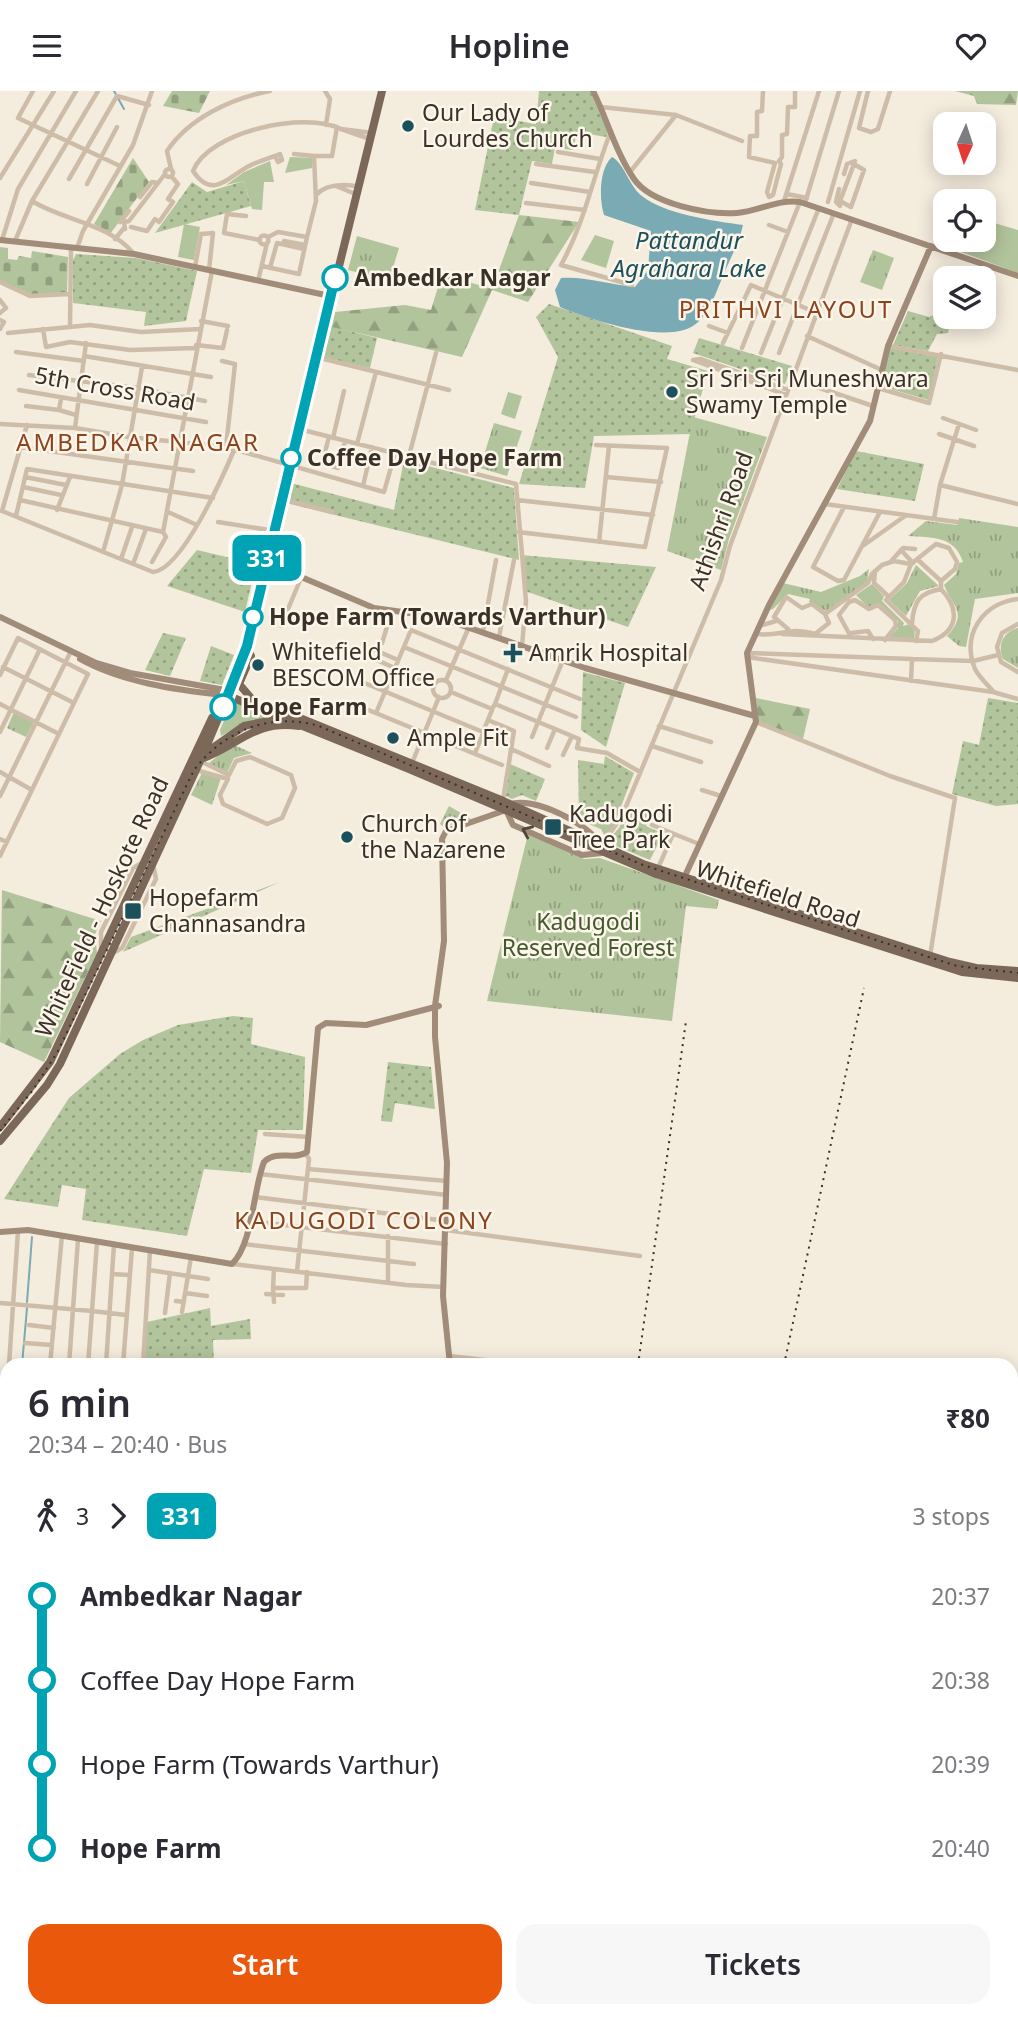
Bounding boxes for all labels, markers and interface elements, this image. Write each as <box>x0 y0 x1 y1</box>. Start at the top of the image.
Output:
text: Hopline <box>448 24 570 67</box>
icon: menu <box>28 27 66 65</box>
icon: heart <box>952 27 990 65</box>
place label: Our Lady of Lourdes Church <box>422 96 593 154</box>
north arrow <box>933 112 996 175</box>
map controls <box>933 112 996 329</box>
marker: Our Lady of Lourdes Church <box>400 118 416 134</box>
button: locate <box>933 189 996 252</box>
water label: Pattandur Agrahara Lake <box>609 223 767 284</box>
place label: Ambedkar Nagar <box>354 261 551 293</box>
marker: Ambedkar Nagar <box>322 265 348 291</box>
button: layers <box>933 266 996 329</box>
district label: PRITHVI LAYOUT <box>679 292 893 325</box>
street label: 5th Cross Road <box>32 358 198 418</box>
place label: Sri Sri Sri Muneshwara Swamy Temple <box>686 362 929 420</box>
marker: Sri Sri Sri Muneshwara Swamy Temple <box>664 384 680 400</box>
district label: AMBEDKAR NAGAR <box>16 425 260 458</box>
place label: Coffee Day Hope Farm <box>307 441 562 473</box>
street label: Athishri Road <box>680 447 760 594</box>
marker: Coffee Day Hope Farm <box>281 448 301 468</box>
line badge: 331 <box>227 535 307 581</box>
text: 331 <box>246 541 288 574</box>
place label: Hope Farm (Towards Varthur) <box>269 600 606 632</box>
marker: Hope Farm (Towards Varthur) <box>243 607 263 627</box>
place label: Whitefield BESCOM Office <box>272 635 435 693</box>
place label: Amrik Hospital <box>529 636 688 668</box>
marker: Amrik Hospital <box>503 643 523 663</box>
marker: Whitefield BESCOM Office <box>250 657 266 673</box>
place label: Hope Farm <box>242 690 367 722</box>
marker: Hope Farm <box>210 694 236 720</box>
place label: Ample Fit <box>407 721 508 753</box>
marker: Ample Fit <box>385 730 401 746</box>
street label: WhiteField - Hoskote Road <box>27 771 176 1042</box>
place label: Kadugodi Tree Park <box>569 797 673 855</box>
place label: Church of the Nazarene <box>361 807 506 865</box>
marker: Kadugodi Tree Park <box>543 817 563 837</box>
one-way arrow <box>522 825 534 839</box>
marker: Church of the Nazarene <box>339 829 355 845</box>
street label: Whitefield Road <box>692 851 865 935</box>
place label: Hopefarm Channasandra <box>149 881 306 939</box>
marker: Hopefarm Channasandra <box>123 901 143 921</box>
park label: Kadugodi Reserved Forest <box>502 905 674 963</box>
district label: KADUGODI COLONY <box>234 1203 494 1236</box>
text: 6 min <box>28 1376 131 1428</box>
text: ₹80 <box>945 1400 990 1436</box>
text: 20:34 – 20:40 · Bus <box>28 1428 227 1460</box>
icon: walk <box>28 1497 66 1535</box>
icon: forward <box>99 1497 137 1535</box>
text: 331 <box>161 1499 202 1532</box>
text: 3 <box>76 1500 89 1532</box>
text: 3 stops <box>912 1500 990 1532</box>
text: Ambedkar Nagar <box>80 1578 302 1614</box>
text: 20:37 <box>931 1580 990 1612</box>
text: Coffee Day Hope Farm <box>80 1662 355 1698</box>
text: 20:38 <box>931 1664 990 1696</box>
text: Hope Farm (Towards Varthur) <box>80 1746 439 1782</box>
text: 20:39 <box>931 1748 990 1780</box>
text: Hope Farm <box>80 1830 222 1866</box>
text: 20:40 <box>931 1832 990 1864</box>
button: Start <box>28 1924 502 2004</box>
button: Tickets <box>516 1924 990 2004</box>

